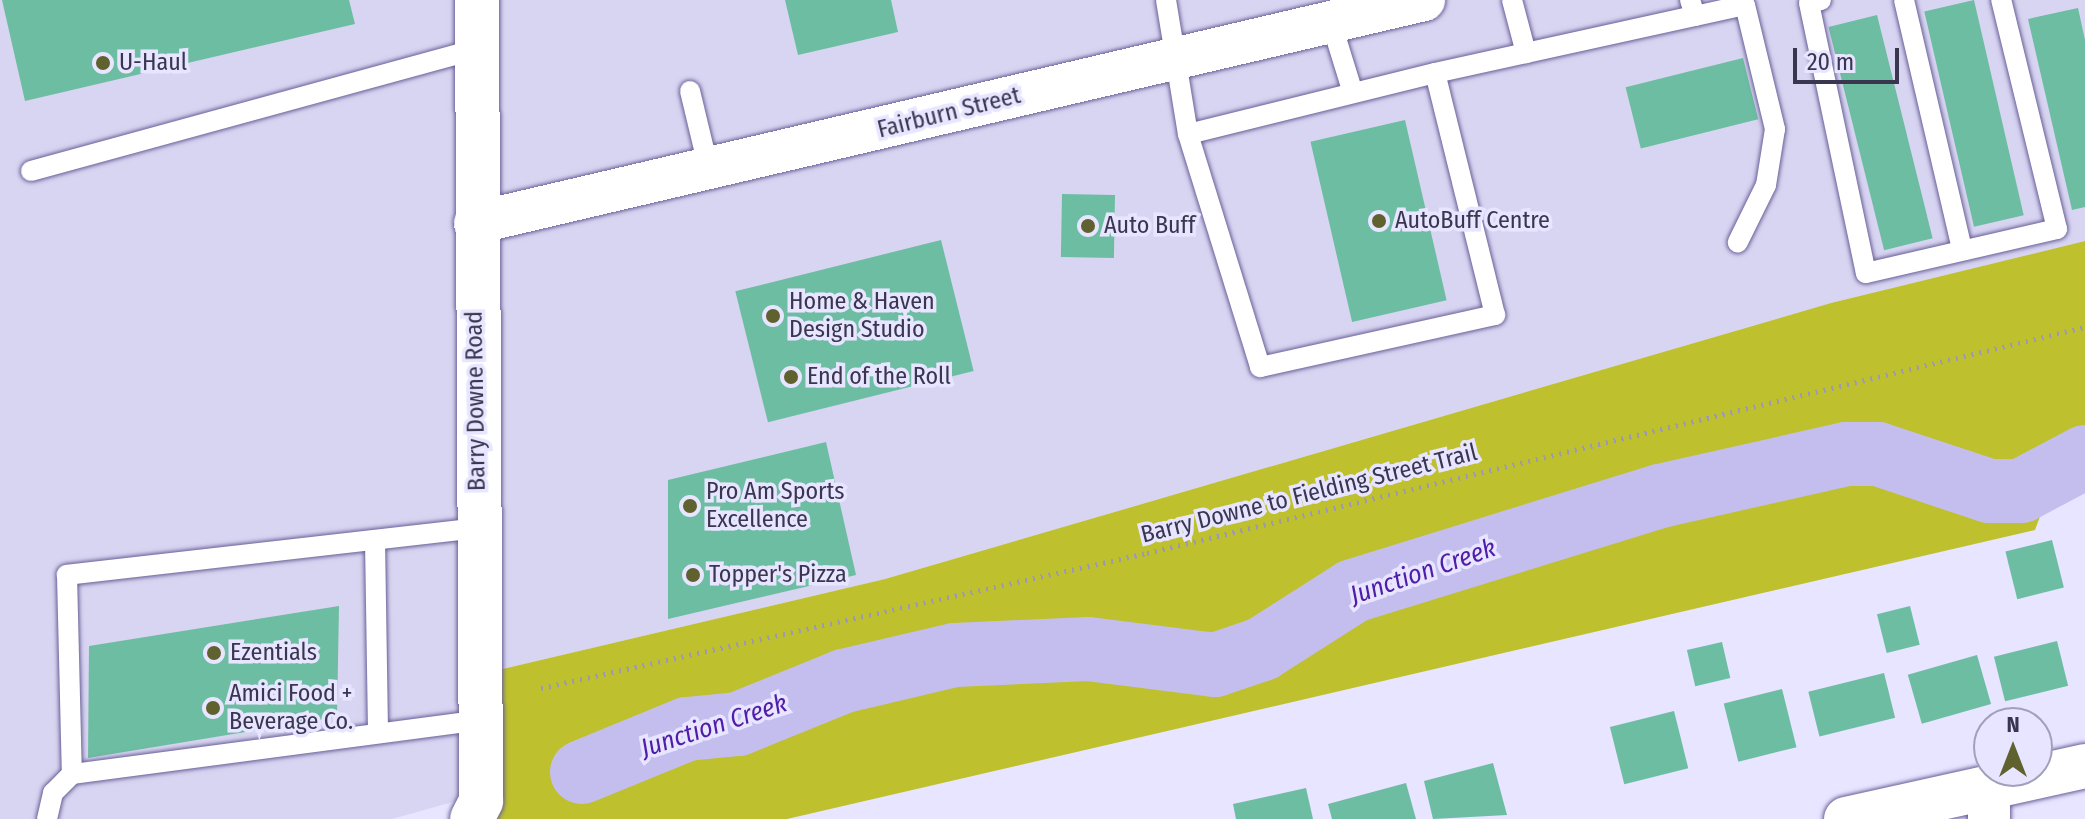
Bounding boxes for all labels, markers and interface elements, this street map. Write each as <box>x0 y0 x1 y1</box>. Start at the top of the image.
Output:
scale bar <box>1797 32 1903 82</box>
text: 20 m <box>1807 48 1854 76</box>
place label: U-Haul <box>119 49 187 77</box>
marker: U-Haul <box>94 54 112 72</box>
street label: Fairburn Street <box>875 81 1023 145</box>
place label: AutoBuff Centre <box>1395 207 1550 235</box>
place label: Auto Buff <box>1104 212 1195 240</box>
marker: AutoBuff Centre <box>1370 212 1388 230</box>
marker: Auto Buff <box>1079 217 1097 235</box>
place label: Home & Haven Design Studio <box>789 288 935 344</box>
marker: Home & Haven Design Studio <box>764 307 782 325</box>
street label: Barry Downe Road <box>460 311 492 491</box>
place label: End of the Roll <box>807 363 951 391</box>
marker: End of the Roll <box>782 368 800 386</box>
street label: Barry Downe to Fielding Street Trail <box>1138 438 1480 550</box>
place label: Pro Am Sports Excellence <box>706 478 845 534</box>
marker: Pro Am Sports Excellence <box>681 497 699 515</box>
water label: Junction Creek <box>1346 533 1500 611</box>
place label: Topper's Pizza <box>709 561 847 589</box>
marker: Topper's Pizza <box>684 566 702 584</box>
place label: Ezentials <box>230 639 317 667</box>
marker: Ezentials <box>205 644 223 662</box>
place label: Amici Food + Beverage Co. <box>229 680 353 736</box>
water label: Junction Creek <box>637 688 791 764</box>
marker: Amici Food + Beverage Co. <box>204 699 222 717</box>
north arrow <box>1973 707 2053 787</box>
text: N <box>2006 711 2020 738</box>

